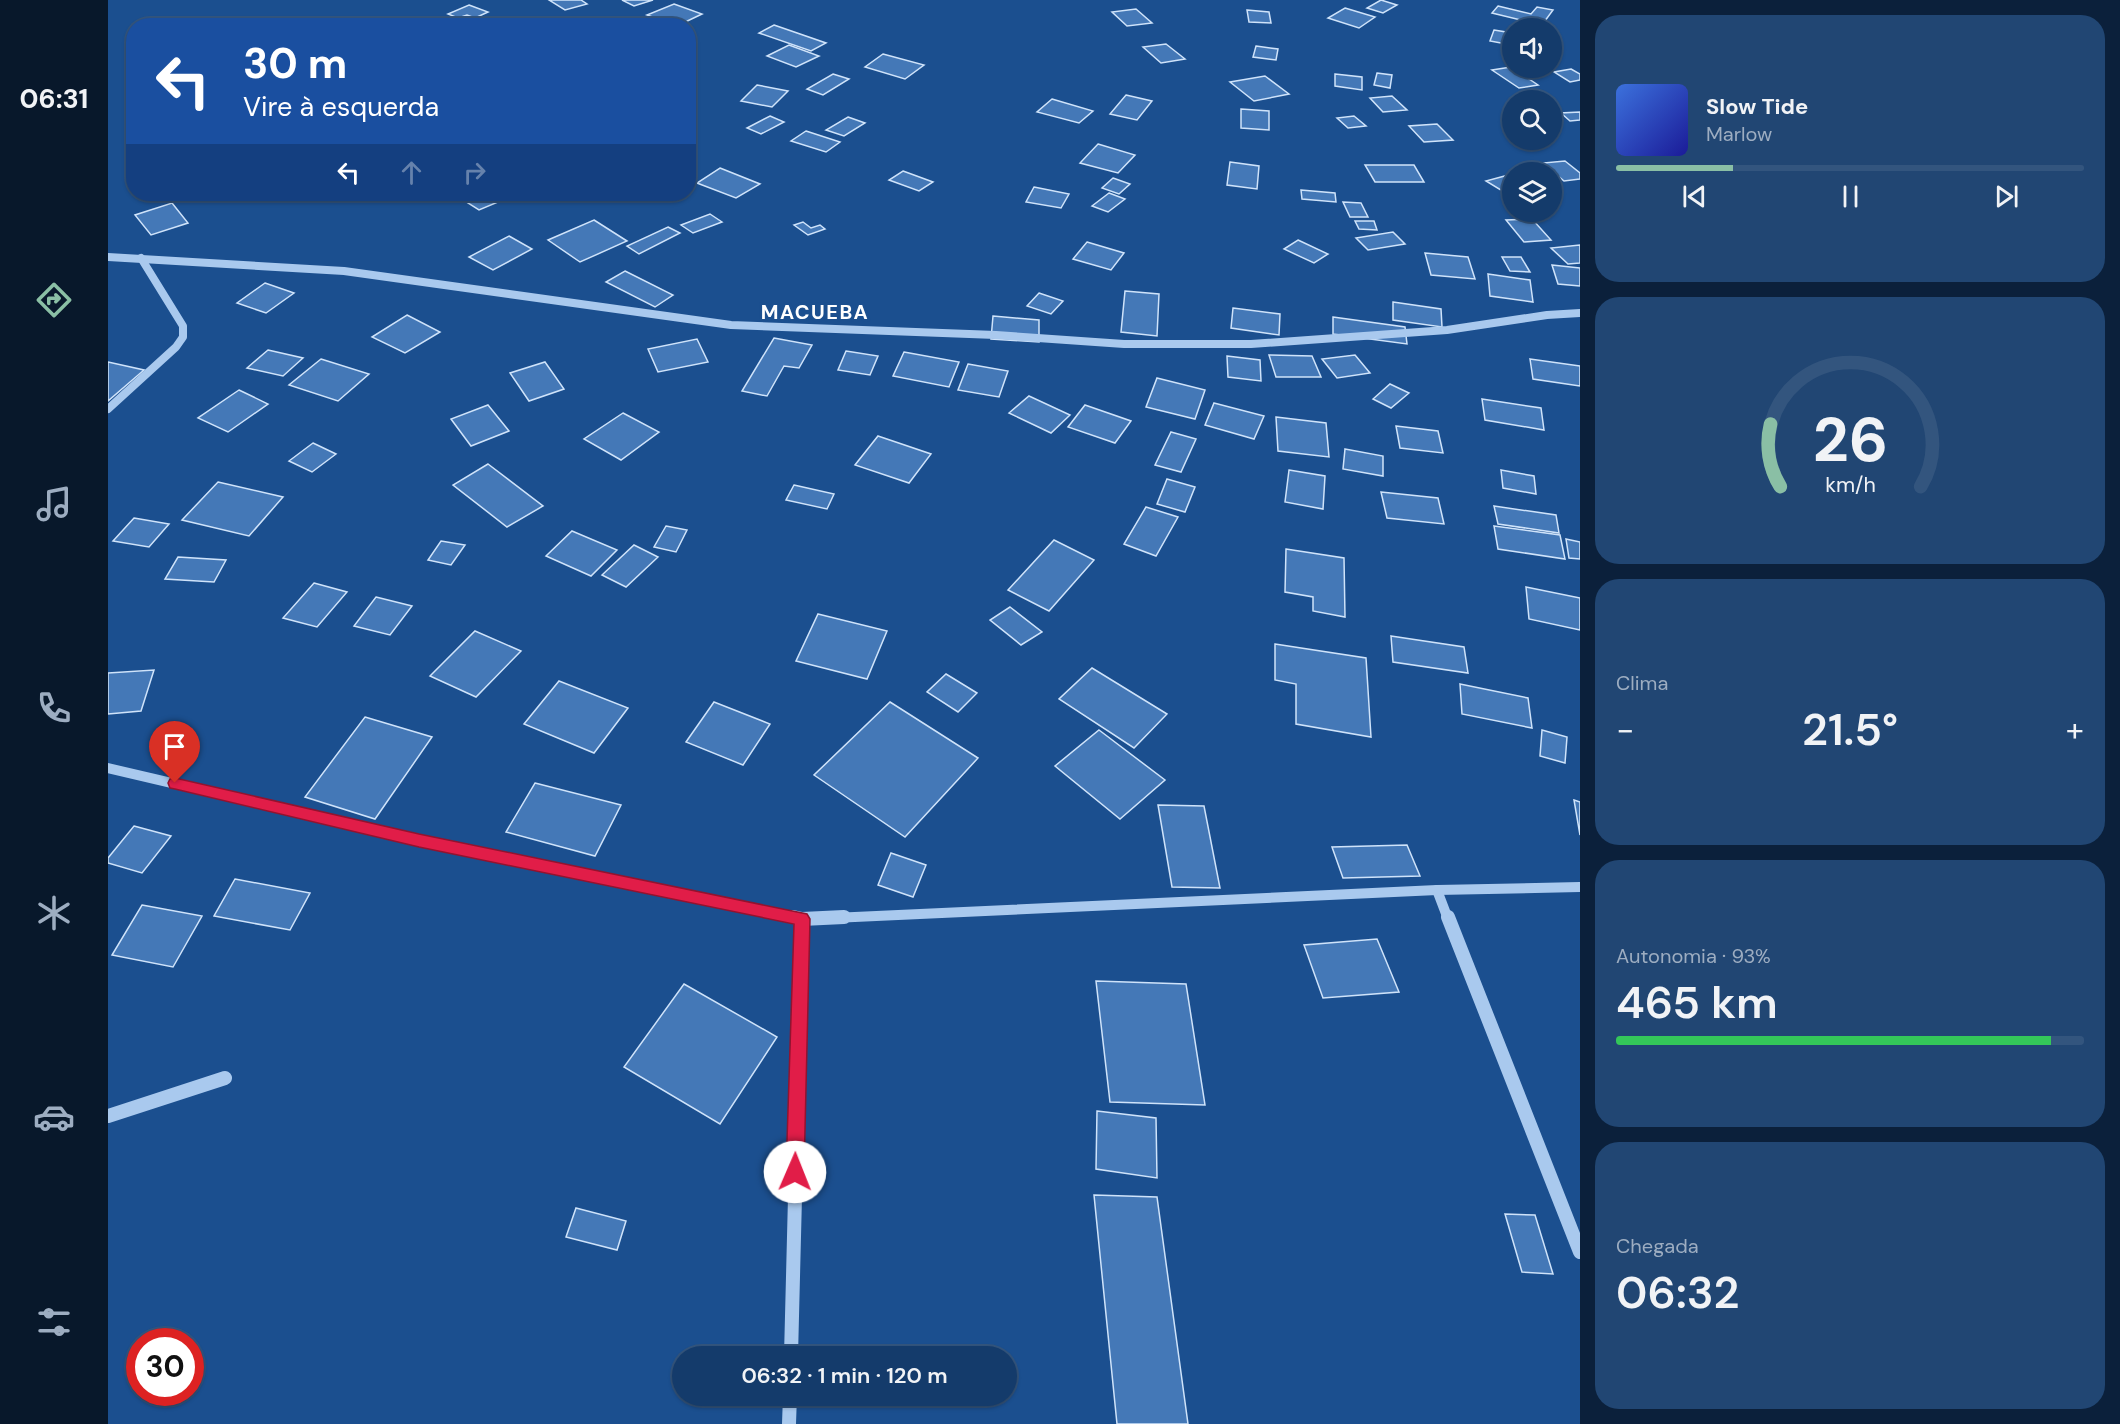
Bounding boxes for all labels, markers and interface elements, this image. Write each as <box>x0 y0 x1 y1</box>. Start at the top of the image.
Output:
map controls <box>1502 18 1562 222</box>
button: sound <box>1502 18 1562 78</box>
text: 30 m <box>243 36 347 91</box>
icon: left <box>144 42 222 120</box>
text: 06:31 <box>20 81 88 116</box>
text: Vire à esquerda <box>243 89 439 124</box>
button: search <box>1502 90 1562 150</box>
text: Slow Tide <box>1706 92 1808 121</box>
text: Marlow <box>1706 121 1772 147</box>
icon: left <box>332 156 365 189</box>
icon: ahead <box>395 156 428 189</box>
icon: right <box>458 156 491 189</box>
button: layers <box>1502 162 1562 222</box>
icon: previous <box>1678 180 1711 213</box>
icon: pause <box>1834 180 1867 213</box>
icon: next <box>1990 180 2023 213</box>
icon: directions <box>33 279 75 321</box>
district label: MACUEBA <box>761 299 869 325</box>
text: 26 <box>1812 399 1888 480</box>
text: km/h <box>1825 472 1875 500</box>
icon: music <box>33 483 75 525</box>
text: Clima <box>1616 670 1668 696</box>
icon: phone <box>33 687 75 729</box>
text: 21.5° <box>1802 700 1898 759</box>
text: − <box>1616 708 1634 751</box>
text: + <box>2066 708 2084 751</box>
pin <box>149 721 200 783</box>
icon: arrive <box>158 730 191 763</box>
icon: climate <box>33 892 75 934</box>
text: Autonomia · 93% <box>1616 943 1771 969</box>
text: 465 km <box>1616 973 1778 1032</box>
icon: car <box>33 1096 75 1138</box>
position arrow <box>763 1140 827 1204</box>
text: Chegada <box>1616 1233 1699 1259</box>
text: 06:32 <box>1616 1263 1740 1322</box>
icon: filters <box>33 1301 75 1343</box>
speed limit sign: 30 <box>126 1328 204 1406</box>
text: 06:32 · 1 min · 120 m <box>741 1361 948 1390</box>

